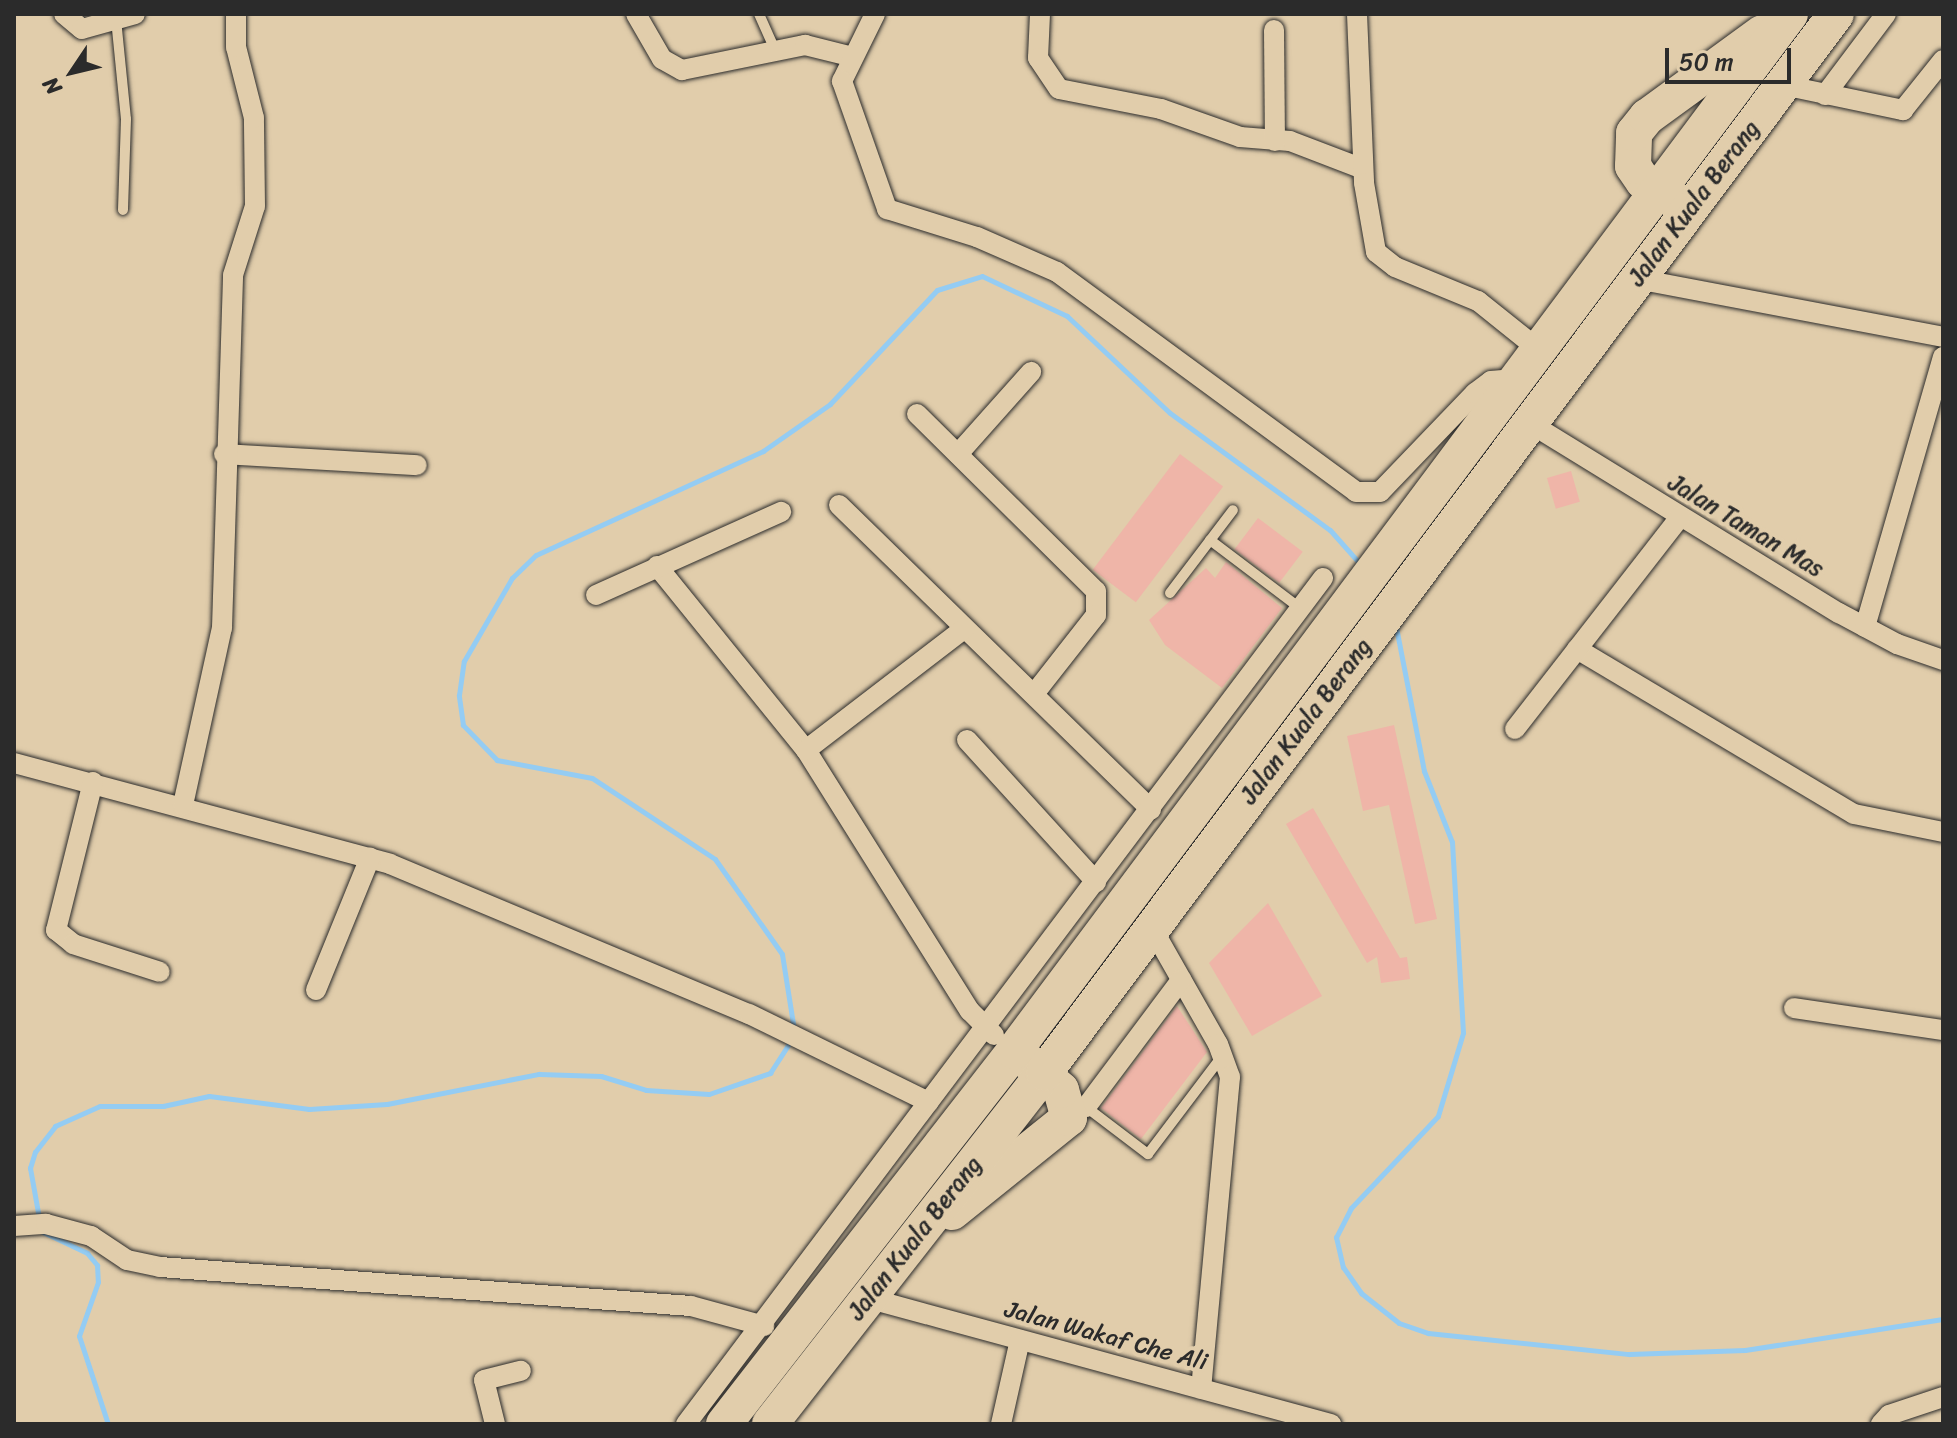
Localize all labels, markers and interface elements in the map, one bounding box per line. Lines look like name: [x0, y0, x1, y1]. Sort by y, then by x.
north arrow: [32, 32, 112, 112]
scale bar: [1669, 32, 1795, 82]
text: 50 m: [1679, 41, 1734, 83]
text: N: [32, 69, 72, 103]
street label: Jalan Kuala Berang: [1622, 114, 1766, 292]
street label: Jalan Taman Mas: [1663, 468, 1829, 584]
street label: Jalan Kuala Berang: [1234, 632, 1378, 810]
street label: Jalan Kuala Berang: [842, 1150, 988, 1326]
street label: Jalan Wakaf Che Ali: [1001, 1295, 1211, 1377]

